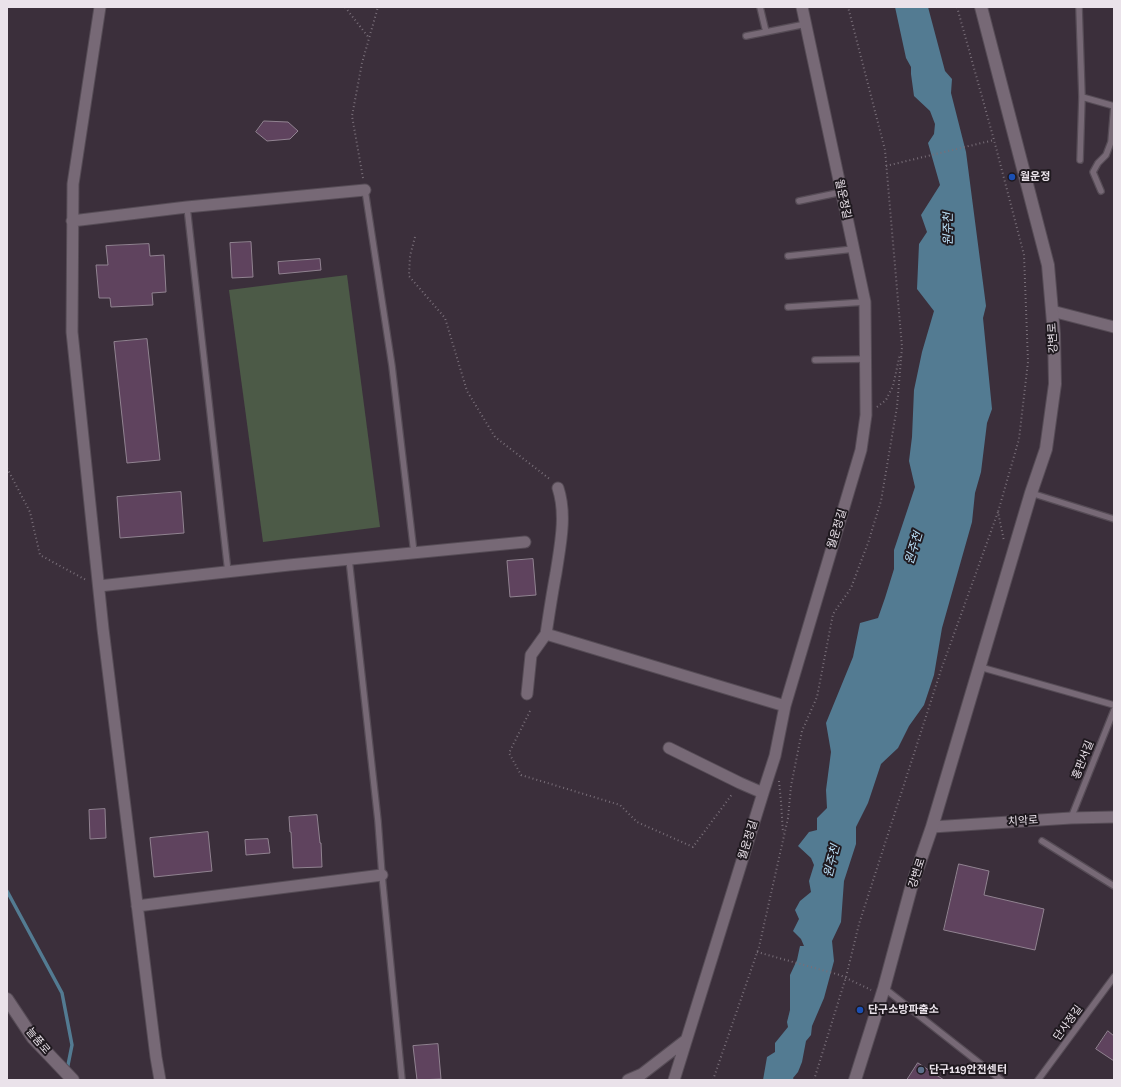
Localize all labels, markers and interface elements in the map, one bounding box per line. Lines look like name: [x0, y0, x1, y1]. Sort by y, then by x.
place label: 월운정: [1020, 170, 1050, 184]
marker: 월운정: [1007, 172, 1017, 182]
street label: 월운정길: [832, 178, 854, 220]
water label: 원주천: [941, 212, 955, 246]
street label: 강변로: [1046, 322, 1060, 354]
street label: 월운정길: [825, 508, 849, 550]
water label: 원주천: [902, 530, 926, 566]
street label: 홍판서길: [1069, 739, 1097, 781]
street label: 치악로: [1007, 813, 1039, 829]
street label: 월운정길: [736, 819, 760, 861]
water label: 원주천: [821, 843, 843, 879]
street label: 강변로: [906, 857, 928, 889]
place label: 단구소방파출소: [868, 1003, 939, 1017]
street label: 단사정길: [1051, 1003, 1085, 1043]
marker: 단구소방파출소: [855, 1005, 865, 1015]
street label: 늘품로: [23, 1025, 53, 1057]
place label: 단구119안전센터: [929, 1063, 1007, 1077]
marker: 단구119안전센터: [916, 1065, 926, 1075]

